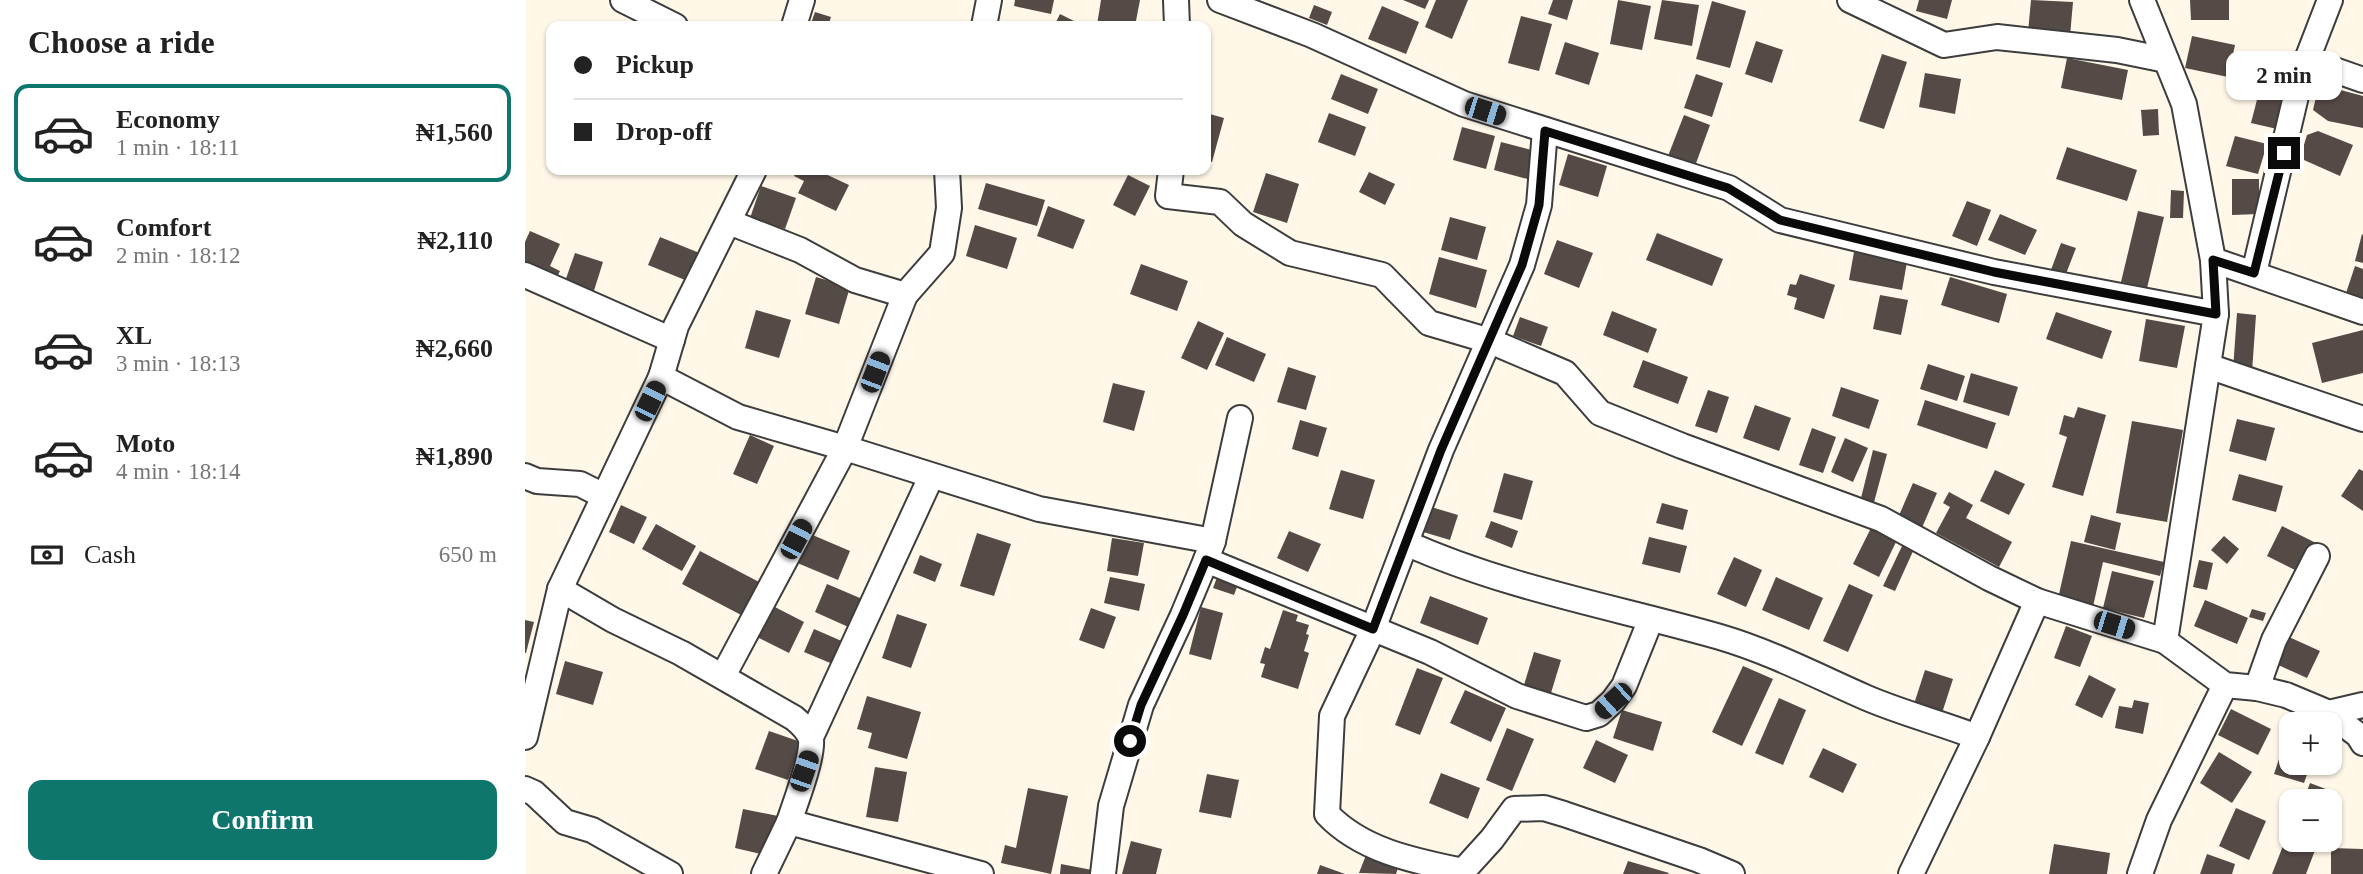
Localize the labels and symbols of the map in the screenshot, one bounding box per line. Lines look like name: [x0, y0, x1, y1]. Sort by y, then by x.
callout: 2 min: [2226, 52, 2342, 100]
car: [1462, 95, 1509, 127]
route end: [2268, 137, 2300, 169]
car: [858, 349, 893, 395]
car: [632, 378, 669, 424]
car: [777, 516, 816, 562]
car: [2091, 609, 2138, 641]
car: [1591, 679, 1636, 723]
route start: [1114, 725, 1146, 757]
car: [788, 748, 821, 794]

